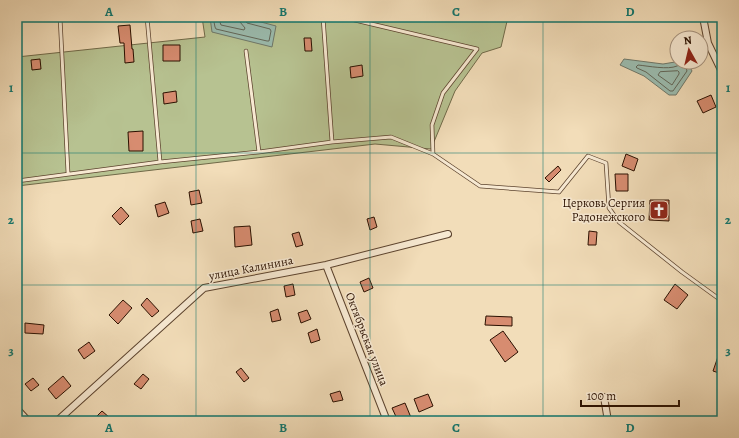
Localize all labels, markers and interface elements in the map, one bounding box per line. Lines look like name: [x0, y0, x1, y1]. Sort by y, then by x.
text: A: [104, 3, 114, 20]
text: B: [279, 3, 287, 20]
text: C: [452, 3, 460, 20]
text: D: [625, 3, 635, 20]
north arrow: [669, 30, 709, 70]
text: N: [683, 33, 693, 49]
text: 1: [9, 79, 14, 96]
text: 1: [726, 79, 731, 96]
place label: Церковь Сергия Радонежского: [562, 195, 645, 225]
church icon: Церковь Сергия Радонежского: [648, 199, 670, 221]
text: 2: [8, 211, 15, 228]
text: 2: [725, 211, 732, 228]
street label: улица Калинина: [206, 252, 295, 284]
street label: Октябрьская улица: [342, 290, 392, 389]
text: 3: [8, 342, 14, 359]
text: 3: [725, 342, 731, 359]
scale bar: [581, 382, 679, 408]
text: 100 m: [587, 388, 616, 404]
text: A: [104, 419, 114, 436]
text: B: [279, 419, 287, 436]
text: C: [452, 419, 460, 436]
text: D: [625, 419, 635, 436]

